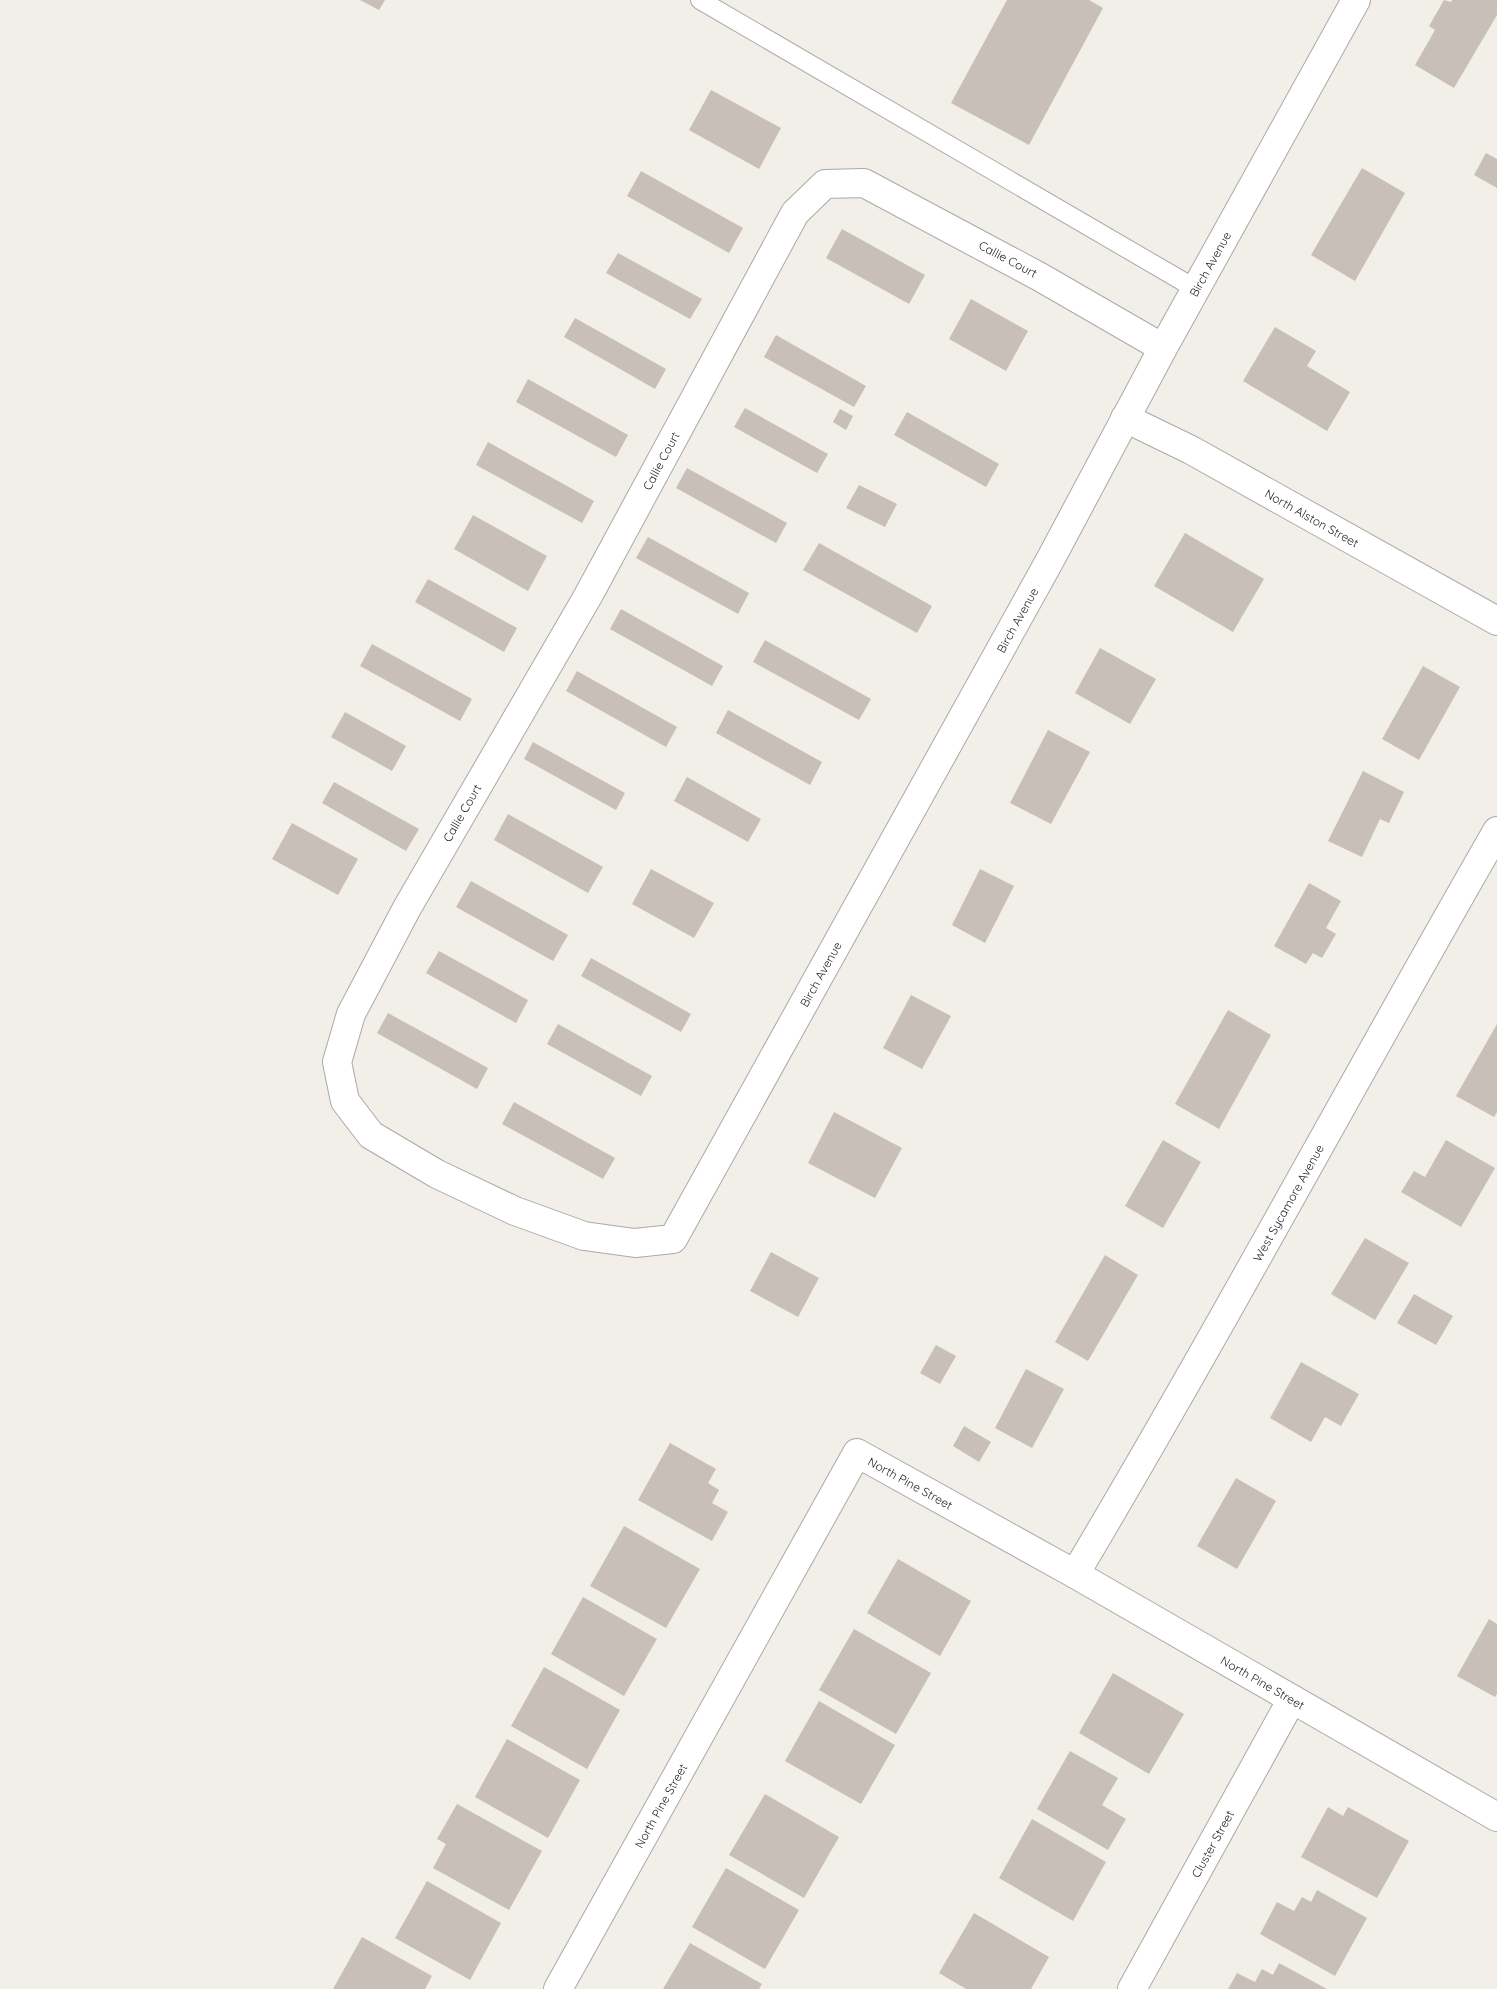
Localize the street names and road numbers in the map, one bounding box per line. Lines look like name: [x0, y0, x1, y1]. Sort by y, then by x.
street label: Birch Avenue: [1186, 228, 1234, 299]
street label: Callie Court: [976, 237, 1040, 281]
street label: Callie Court: [639, 429, 683, 493]
street label: North Alston Street: [1262, 485, 1362, 550]
street label: Birch Avenue: [993, 585, 1041, 655]
street label: Callie Court: [440, 782, 484, 844]
street label: Birch Avenue: [796, 939, 844, 1009]
street label: West Sycamore Avenue: [1249, 1141, 1327, 1264]
street label: North Pine Street: [866, 1453, 955, 1512]
street label: North Pine Street: [1218, 1652, 1308, 1712]
street label: North Pine Street: [631, 1761, 690, 1850]
street label: Cluster Street: [1188, 1807, 1237, 1880]

